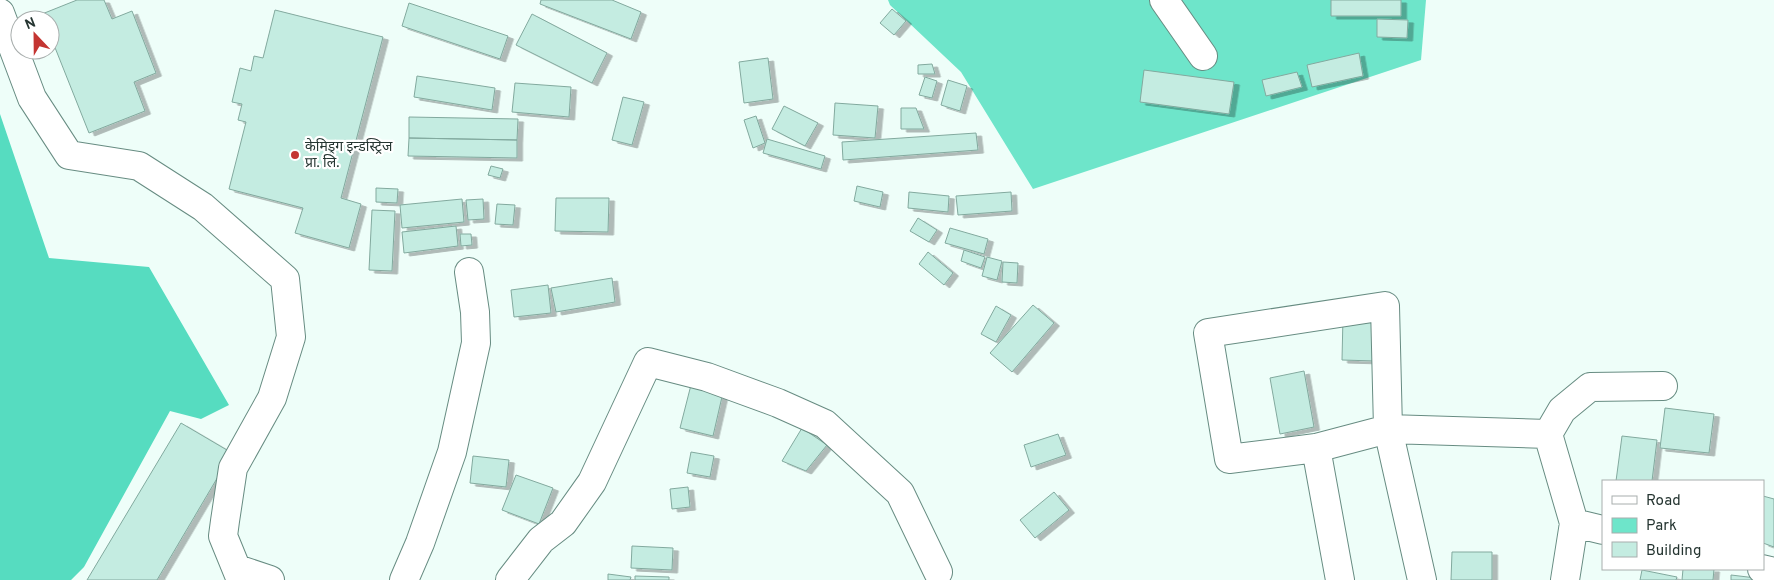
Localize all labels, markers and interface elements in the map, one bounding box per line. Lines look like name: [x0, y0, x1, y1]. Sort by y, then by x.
north arrow: [10, 10, 60, 60]
text: N: [23, 15, 39, 34]
place label: केमिड्रग इन्डस्ट्रिज प्रा. लि.: [305, 137, 393, 172]
marker: केमिड्रग इन्डस्ट्रिज प्रा. लि.: [289, 149, 301, 161]
legend: [1602, 480, 1764, 570]
text: Road: [1646, 492, 1681, 511]
text: Park: [1646, 517, 1677, 536]
text: Building: [1646, 542, 1701, 561]

